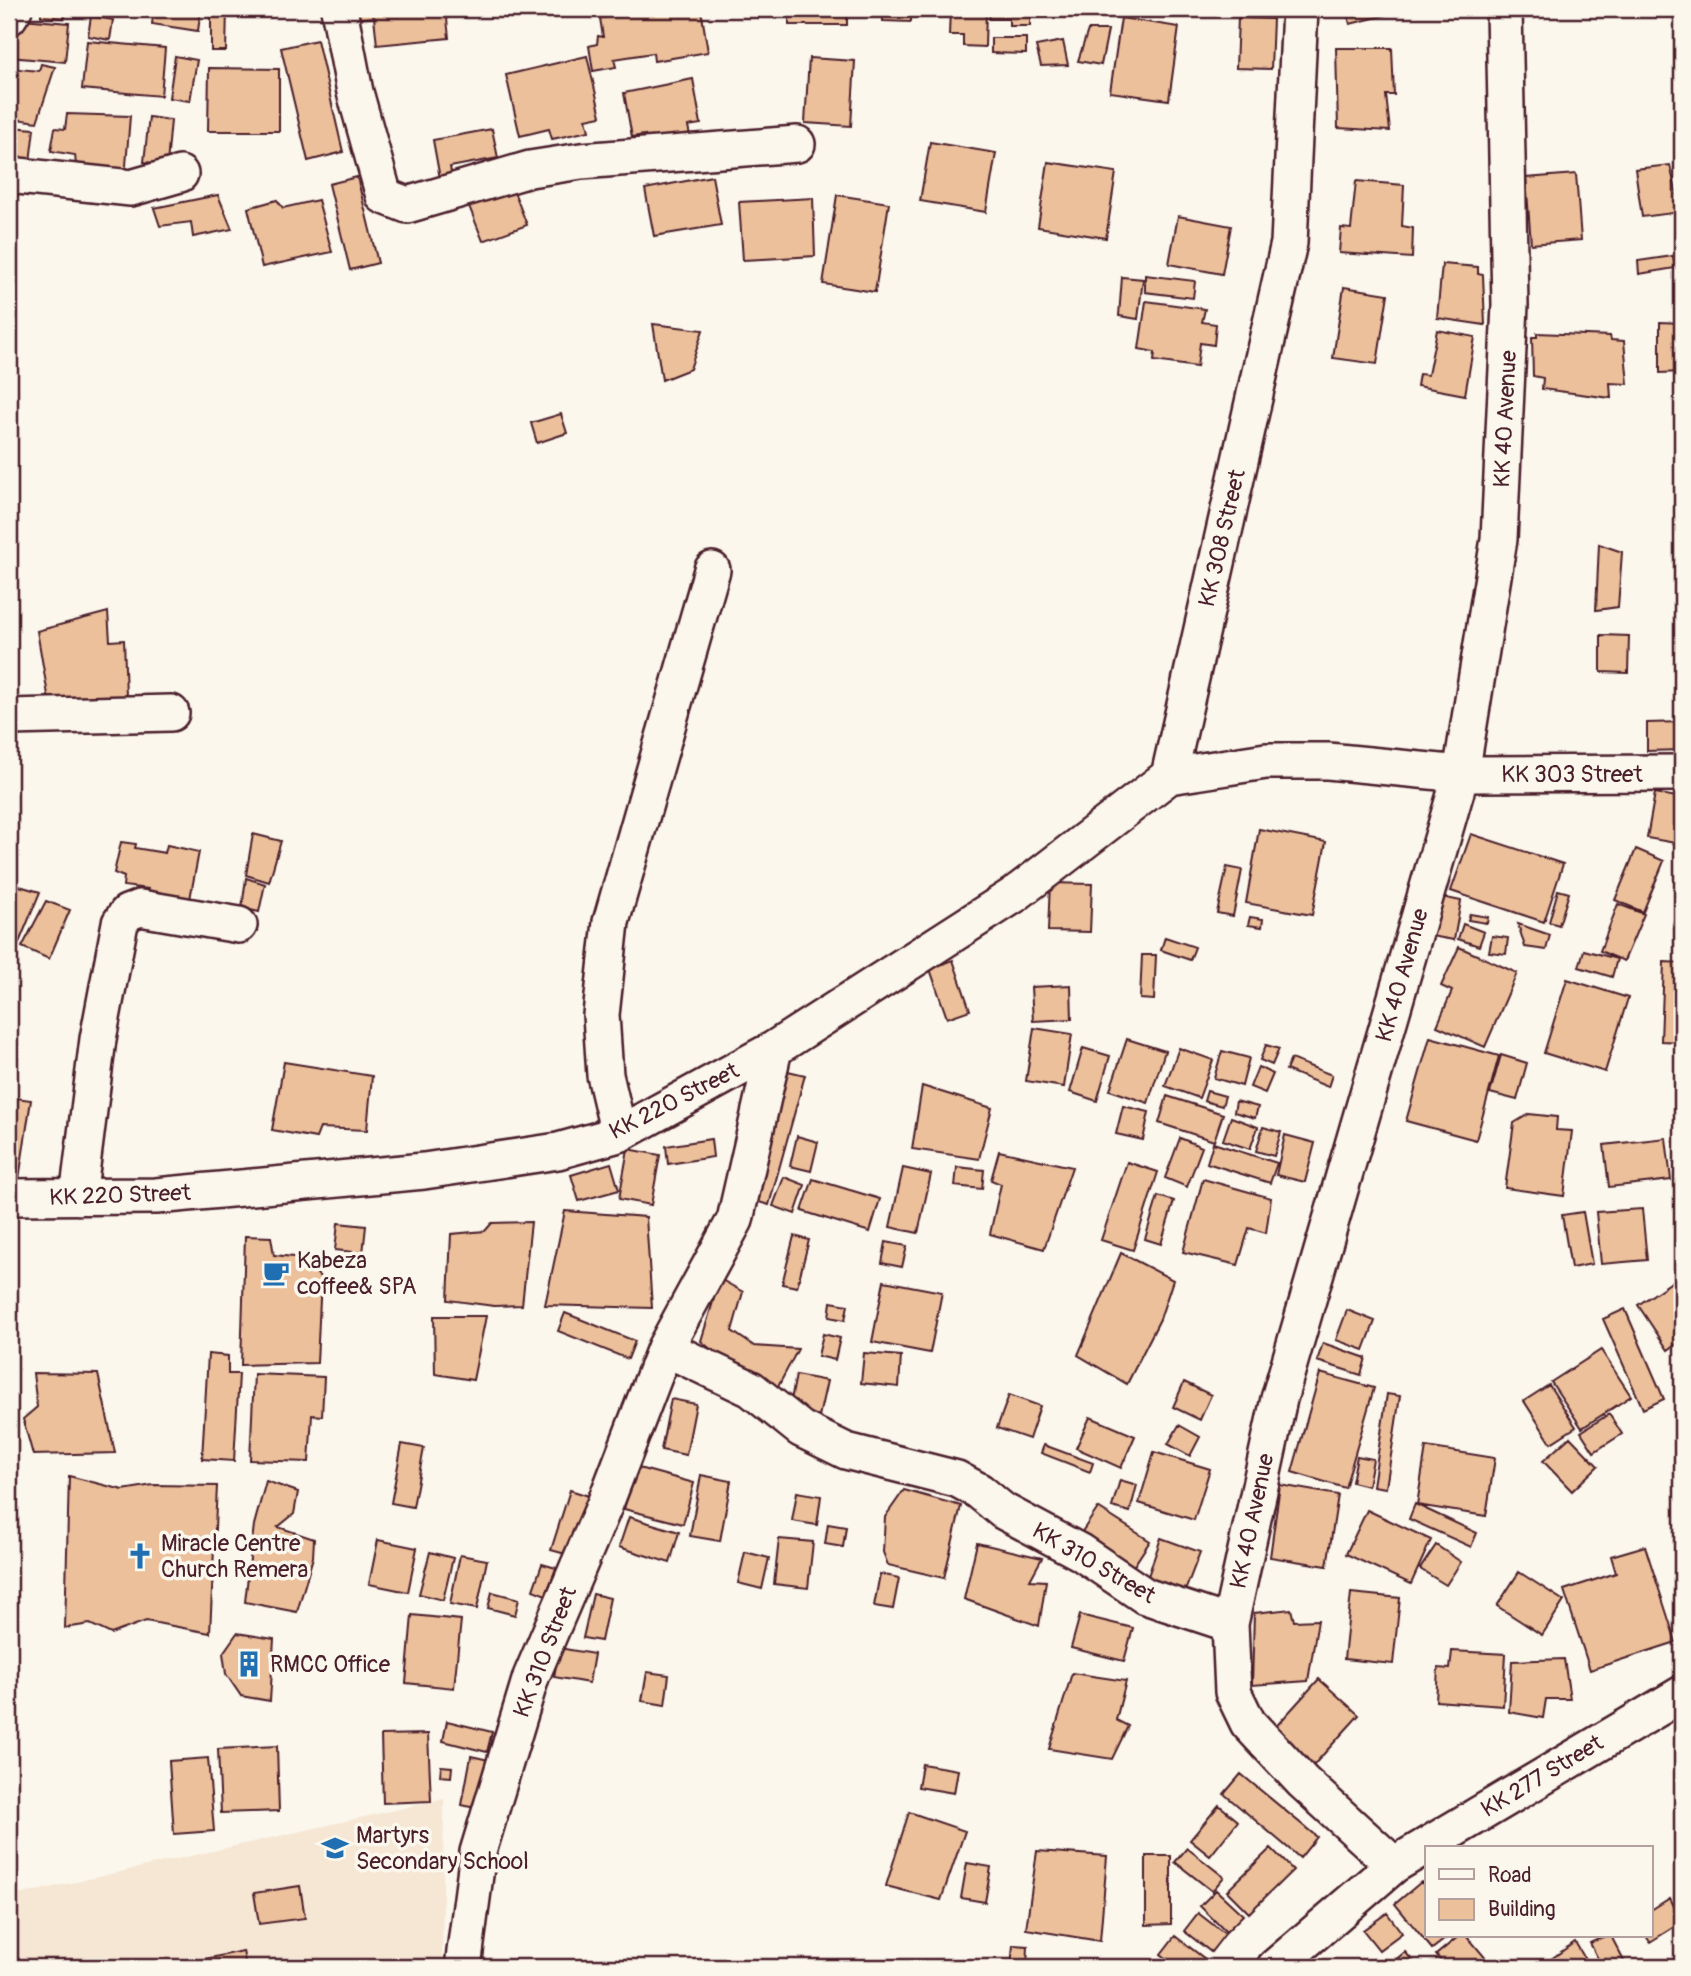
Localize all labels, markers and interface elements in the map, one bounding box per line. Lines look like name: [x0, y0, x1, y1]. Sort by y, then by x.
street label: KK 40 Avenue: [1487, 349, 1523, 488]
street label: KK 308 Street: [1192, 466, 1252, 610]
street label: KK 303 Street: [1501, 760, 1643, 789]
street label: KK 40 Avenue: [1369, 904, 1435, 1045]
street label: KK 220 Street: [604, 1056, 744, 1146]
street label: KK 220 Street: [49, 1178, 192, 1212]
place label: Kabeza coffee& SPA: [297, 1246, 417, 1301]
cafe icon: Kabeza coffee& SPA: [261, 1258, 291, 1288]
street label: KK 40 Avenue: [1224, 1450, 1281, 1591]
street label: KK 310 Street: [1027, 1516, 1161, 1610]
place label: Miracle Centre Church Remera: [161, 1529, 308, 1584]
church icon: Miracle Centre Church Remera: [125, 1541, 155, 1571]
street label: KK 310 Street: [507, 1582, 583, 1721]
building icon: RMCC Office: [234, 1649, 264, 1679]
place label: RMCC Office: [270, 1650, 391, 1679]
street label: KK 277 Street: [1476, 1728, 1609, 1824]
place label: Martyrs Secondary School: [356, 1821, 529, 1876]
school or university icon: Martyrs Secondary School: [320, 1833, 350, 1863]
legend: [1425, 1846, 1652, 1938]
text: Road: [1488, 1862, 1532, 1889]
text: Building: [1488, 1896, 1555, 1923]

